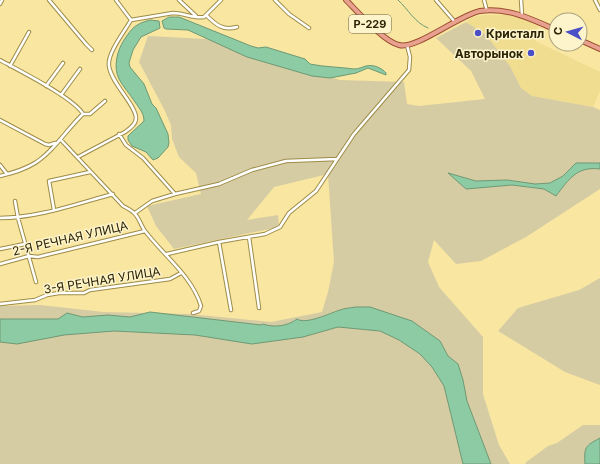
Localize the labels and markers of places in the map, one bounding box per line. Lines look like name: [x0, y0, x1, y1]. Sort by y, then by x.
place label: Кристалл: [486, 26, 544, 41]
marker: Кристалл: [473, 28, 483, 38]
place label: Авторынок: [455, 46, 523, 61]
marker: Авторынок: [526, 48, 536, 58]

